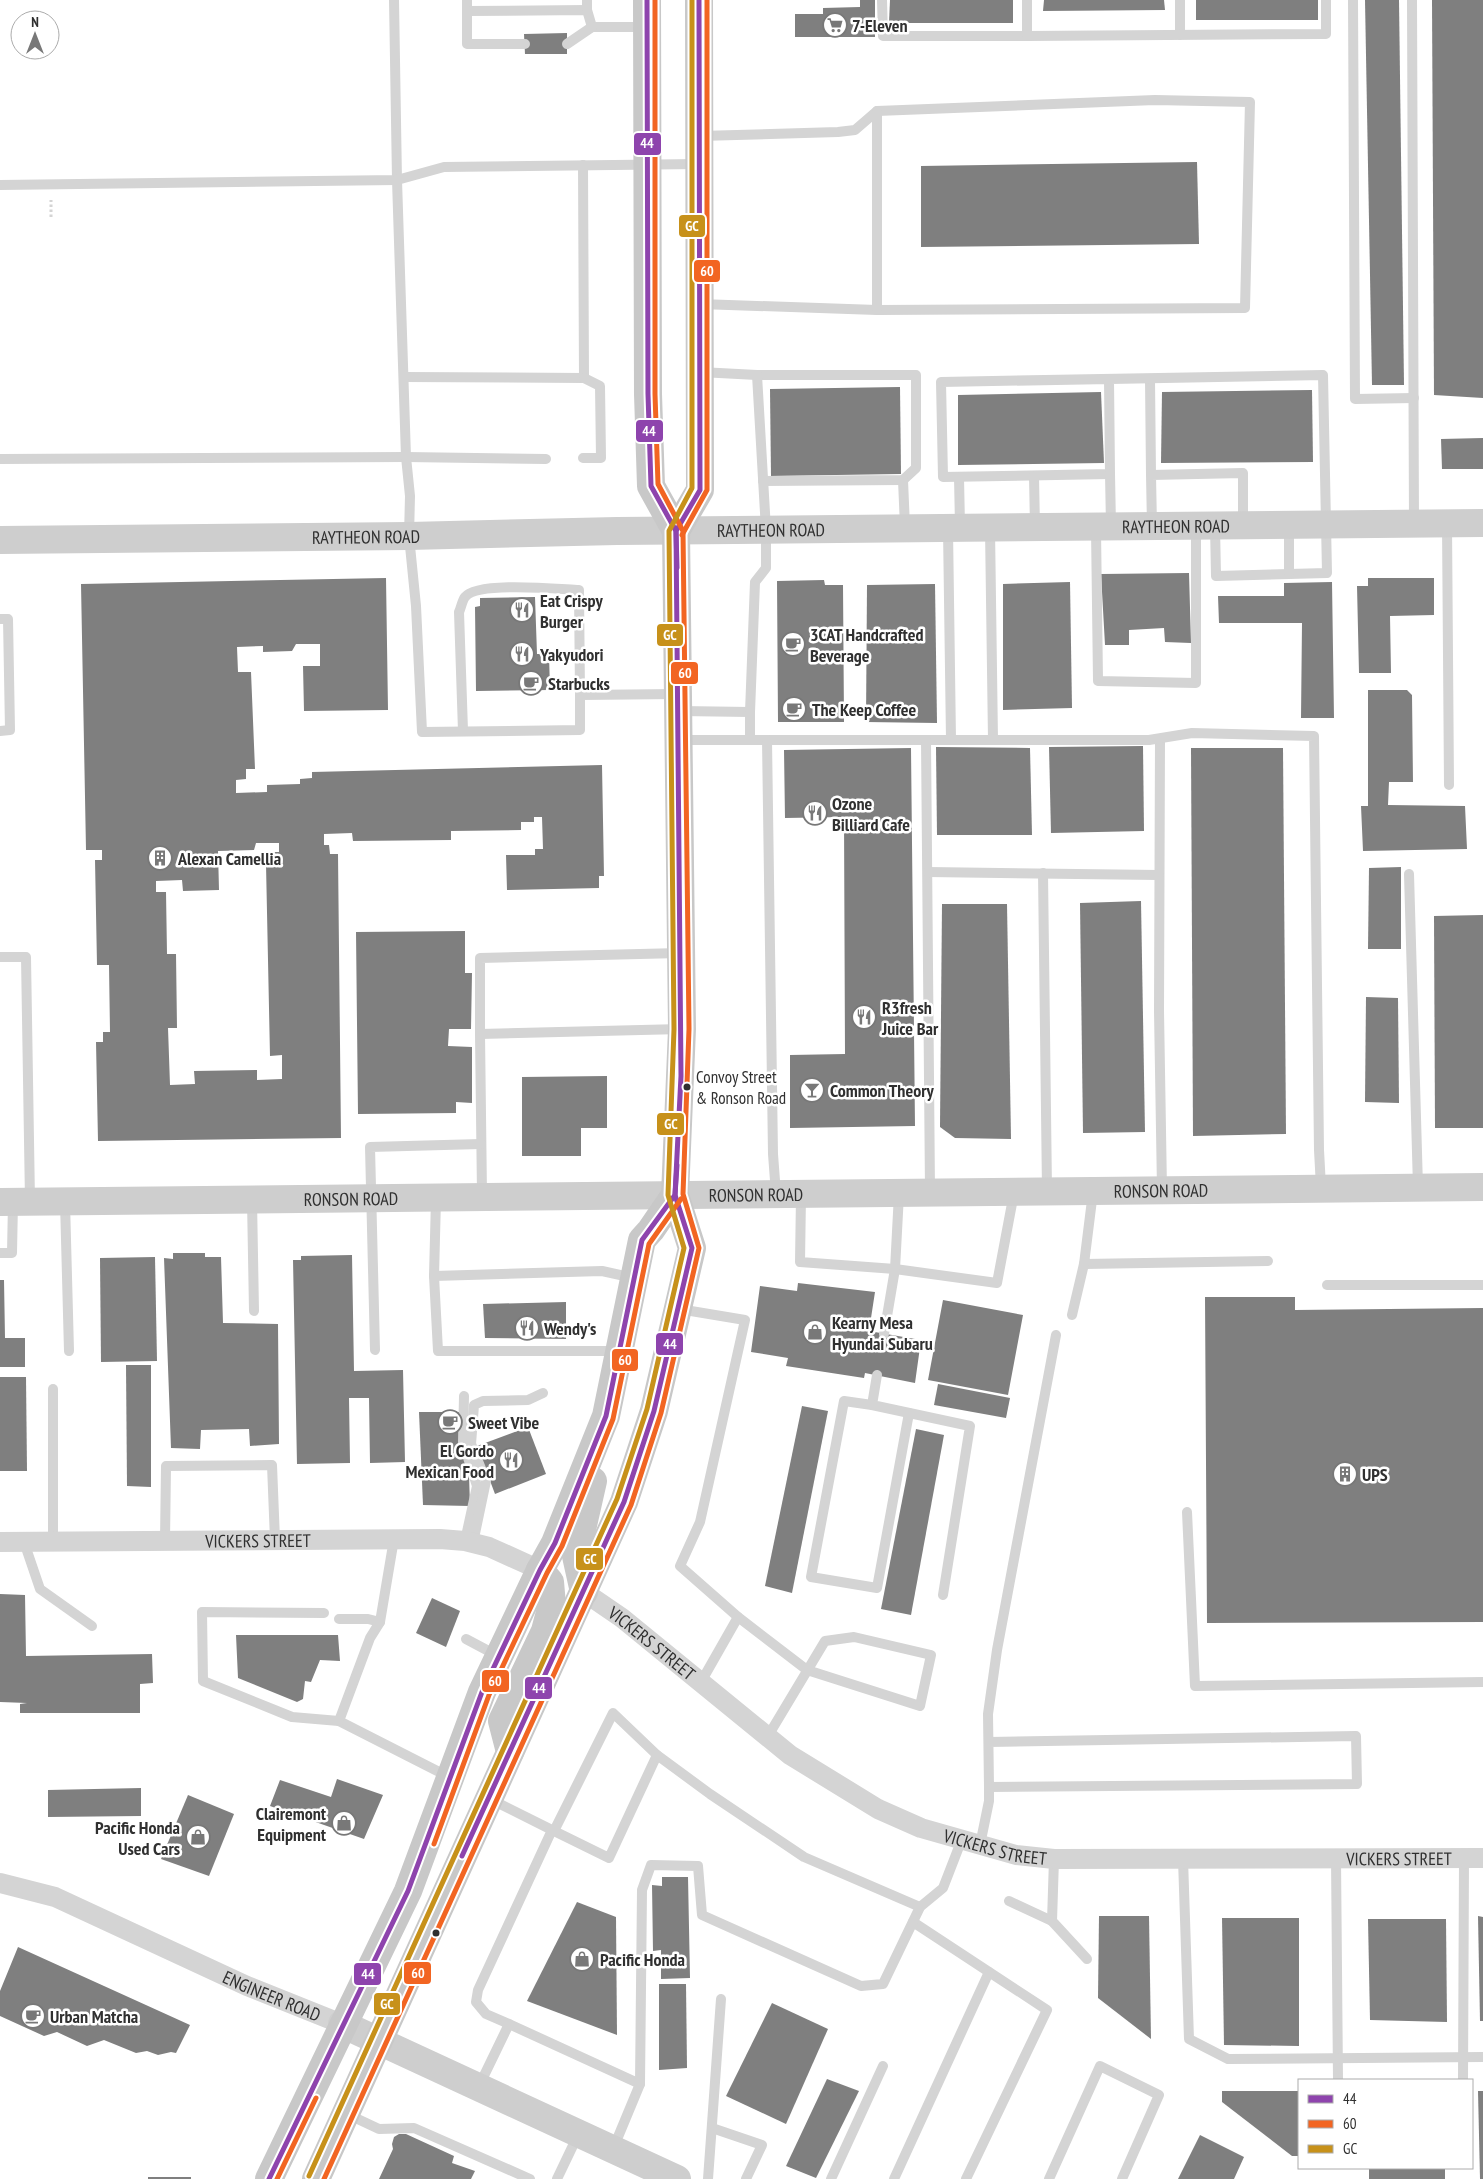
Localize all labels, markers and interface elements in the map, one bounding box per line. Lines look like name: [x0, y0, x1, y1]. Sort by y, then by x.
north arrow: [10, 10, 60, 60]
supermarket icon: 7-Eleven: [822, 12, 848, 38]
text: N: [31, 13, 39, 31]
place label: 7-Eleven: [852, 14, 908, 37]
line badge: 44: [633, 132, 662, 156]
text: 44: [640, 134, 654, 152]
line badge: GC: [678, 214, 706, 238]
text: GC: [685, 217, 699, 235]
line badge: 60: [693, 259, 721, 283]
text: 60: [700, 262, 714, 280]
line badge: 44: [635, 419, 664, 443]
text: 44: [642, 422, 656, 440]
street label: RAYTHEON ROAD: [1122, 514, 1230, 538]
street label: RAYTHEON ROAD: [717, 518, 825, 542]
street label: RAYTHEON ROAD: [312, 524, 420, 548]
place label: Eat Crispy Burger: [540, 589, 603, 633]
restaurant icon: Eat Crispy Burger: [509, 597, 535, 623]
line badge: GC: [656, 623, 684, 647]
place label: 3CAT Handcrafted Beverage: [810, 623, 923, 667]
text: GC: [663, 626, 677, 644]
cafe icon: 3CAT Handcrafted Beverage: [780, 631, 806, 657]
restaurant icon: Yakyudori: [509, 641, 535, 667]
place label: Yakyudori: [539, 643, 604, 666]
line badge: 60: [670, 661, 699, 685]
text: 60: [678, 664, 692, 682]
cafe icon: Starbucks: [518, 670, 544, 696]
place label: Starbucks: [548, 672, 610, 695]
cafe icon: The Keep Coffee: [781, 696, 807, 722]
place label: The Keep Coffee: [812, 698, 916, 721]
place label: Ozone Billiard Cafe: [832, 792, 910, 836]
restaurant icon: Ozone Billiard Cafe: [802, 800, 828, 826]
building icon: Alexan Camellia: [147, 845, 173, 871]
place label: Alexan Camellia: [177, 847, 281, 870]
place label: R3fresh Juice Bar: [881, 996, 939, 1040]
restaurant icon: R3fresh Juice Bar: [851, 1004, 877, 1030]
place label: Convoy Street & Ronson Road: [696, 1066, 786, 1109]
bar icon: Common Theory: [799, 1077, 825, 1103]
place label: Common Theory: [830, 1079, 934, 1102]
marker: Convoy Street & Ronson Road: [682, 1082, 692, 1092]
line badge: GC: [656, 1112, 685, 1136]
text: GC: [664, 1115, 678, 1133]
street label: RONSON ROAD: [1114, 1178, 1208, 1202]
street label: RONSON ROAD: [709, 1182, 803, 1206]
street label: RONSON ROAD: [304, 1186, 398, 1210]
place label: Kearny Mesa Hyundai Subaru: [832, 1311, 933, 1355]
restaurant icon: Wendy's: [514, 1315, 540, 1341]
place label: Wendy's: [543, 1317, 596, 1340]
shop icon: Kearny Mesa Hyundai Subaru: [802, 1319, 828, 1345]
line badge: 44: [655, 1332, 684, 1356]
text: 44: [663, 1335, 677, 1353]
line badge: 60: [611, 1348, 639, 1372]
text: 60: [618, 1351, 632, 1369]
cafe icon: Sweet Vibe: [437, 1409, 463, 1435]
place label: Sweet Vibe: [468, 1411, 539, 1434]
place label: El Gordo Mexican Food: [406, 1439, 494, 1483]
restaurant icon: El Gordo Mexican Food: [498, 1447, 524, 1473]
building icon: UPS: [1332, 1461, 1358, 1487]
place label: UPS: [1362, 1463, 1388, 1486]
street label: VICKERS STREET: [204, 1528, 311, 1552]
line badge: GC: [575, 1547, 604, 1571]
text: GC: [583, 1550, 597, 1568]
street label: VICKERS STREET: [603, 1600, 700, 1685]
line badge: 60: [481, 1669, 510, 1693]
text: 60: [488, 1672, 502, 1690]
line badge: 44: [524, 1676, 553, 1700]
text: 44: [532, 1679, 546, 1697]
place label: Clairemont Equipment: [256, 1802, 327, 1846]
shop icon: Clairemont Equipment: [331, 1810, 357, 1836]
place label: Pacific Honda Used Cars: [95, 1816, 180, 1860]
street label: VICKERS STREET: [940, 1823, 1048, 1870]
shop icon: Pacific Honda Used Cars: [185, 1824, 211, 1850]
street label: VICKERS STREET: [1345, 1847, 1452, 1870]
unlabelled marker: [431, 1928, 441, 1938]
shop icon: Pacific Honda: [569, 1946, 595, 1972]
place label: Pacific Honda: [600, 1948, 685, 1971]
line badge: 60: [403, 1961, 432, 1985]
line badge: 44: [353, 1962, 382, 1986]
text: 60: [411, 1964, 425, 1982]
street label: ENGINEER ROAD: [219, 1965, 324, 2026]
text: 44: [361, 1965, 375, 1983]
line badge: GC: [373, 1992, 401, 2016]
text: GC: [380, 1995, 394, 2013]
cafe icon: Urban Matcha: [20, 2003, 46, 2029]
place label: Urban Matcha: [50, 2005, 138, 2028]
legend: [1298, 2079, 1473, 2169]
text: 44: [1343, 2089, 1357, 2108]
text: 60: [1343, 2114, 1357, 2133]
text: GC: [1343, 2139, 1357, 2158]

